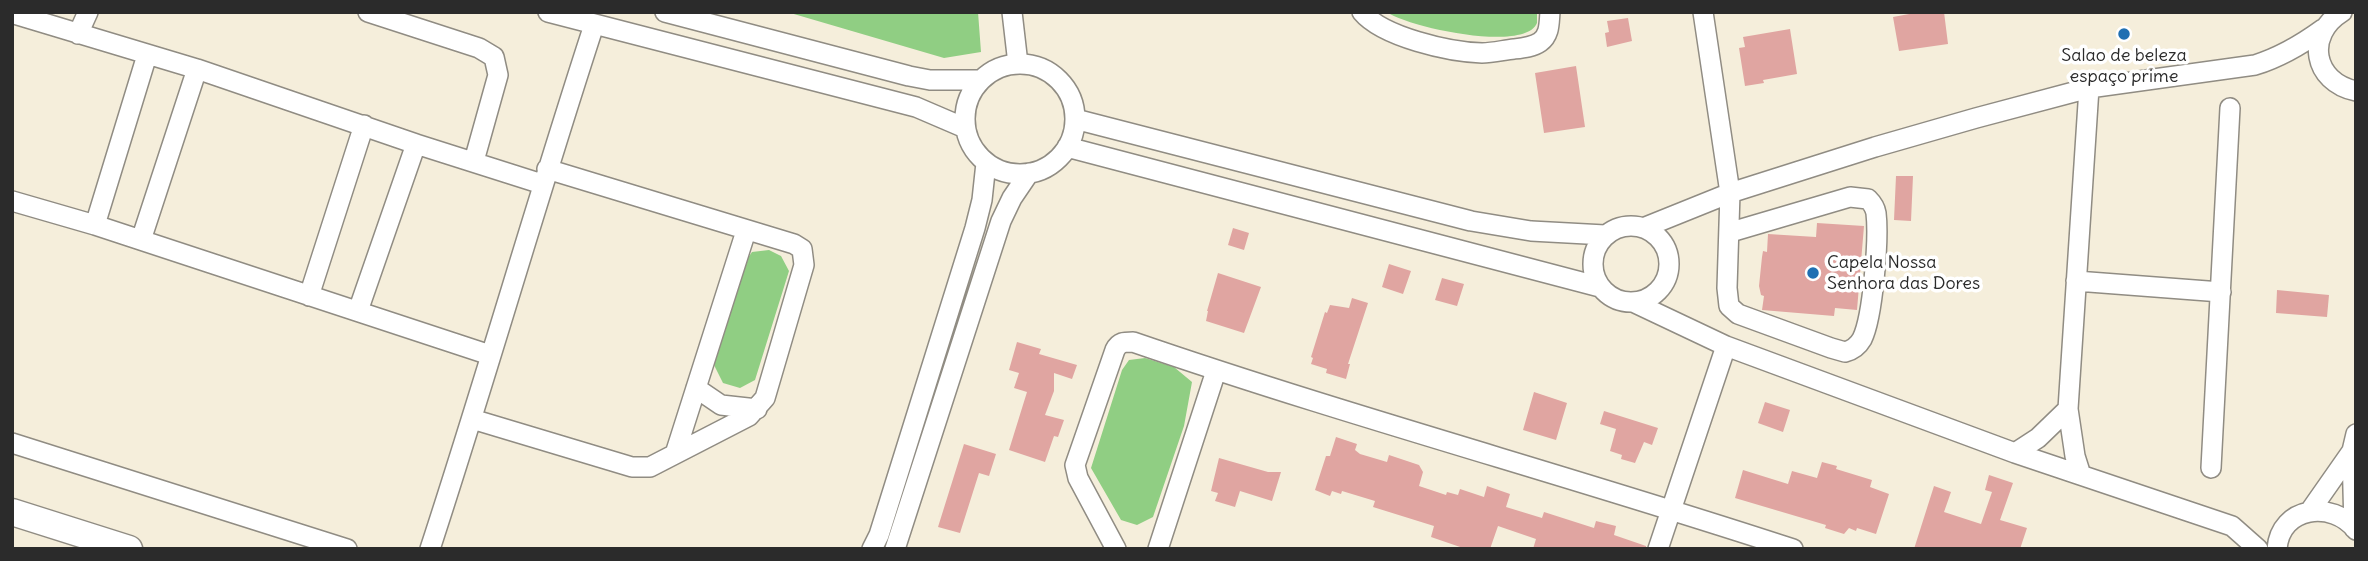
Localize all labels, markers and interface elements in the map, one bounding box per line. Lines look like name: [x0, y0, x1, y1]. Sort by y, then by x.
marker: Salao de beleza espaço prime: [2116, 26, 2132, 42]
place label: Salao de beleza espaço prime: [2061, 45, 2187, 88]
place label: Capela Nossa Senhora das Dores: [1827, 252, 1980, 294]
marker: Capela Nossa Senhora das Dores: [1805, 265, 1821, 281]

